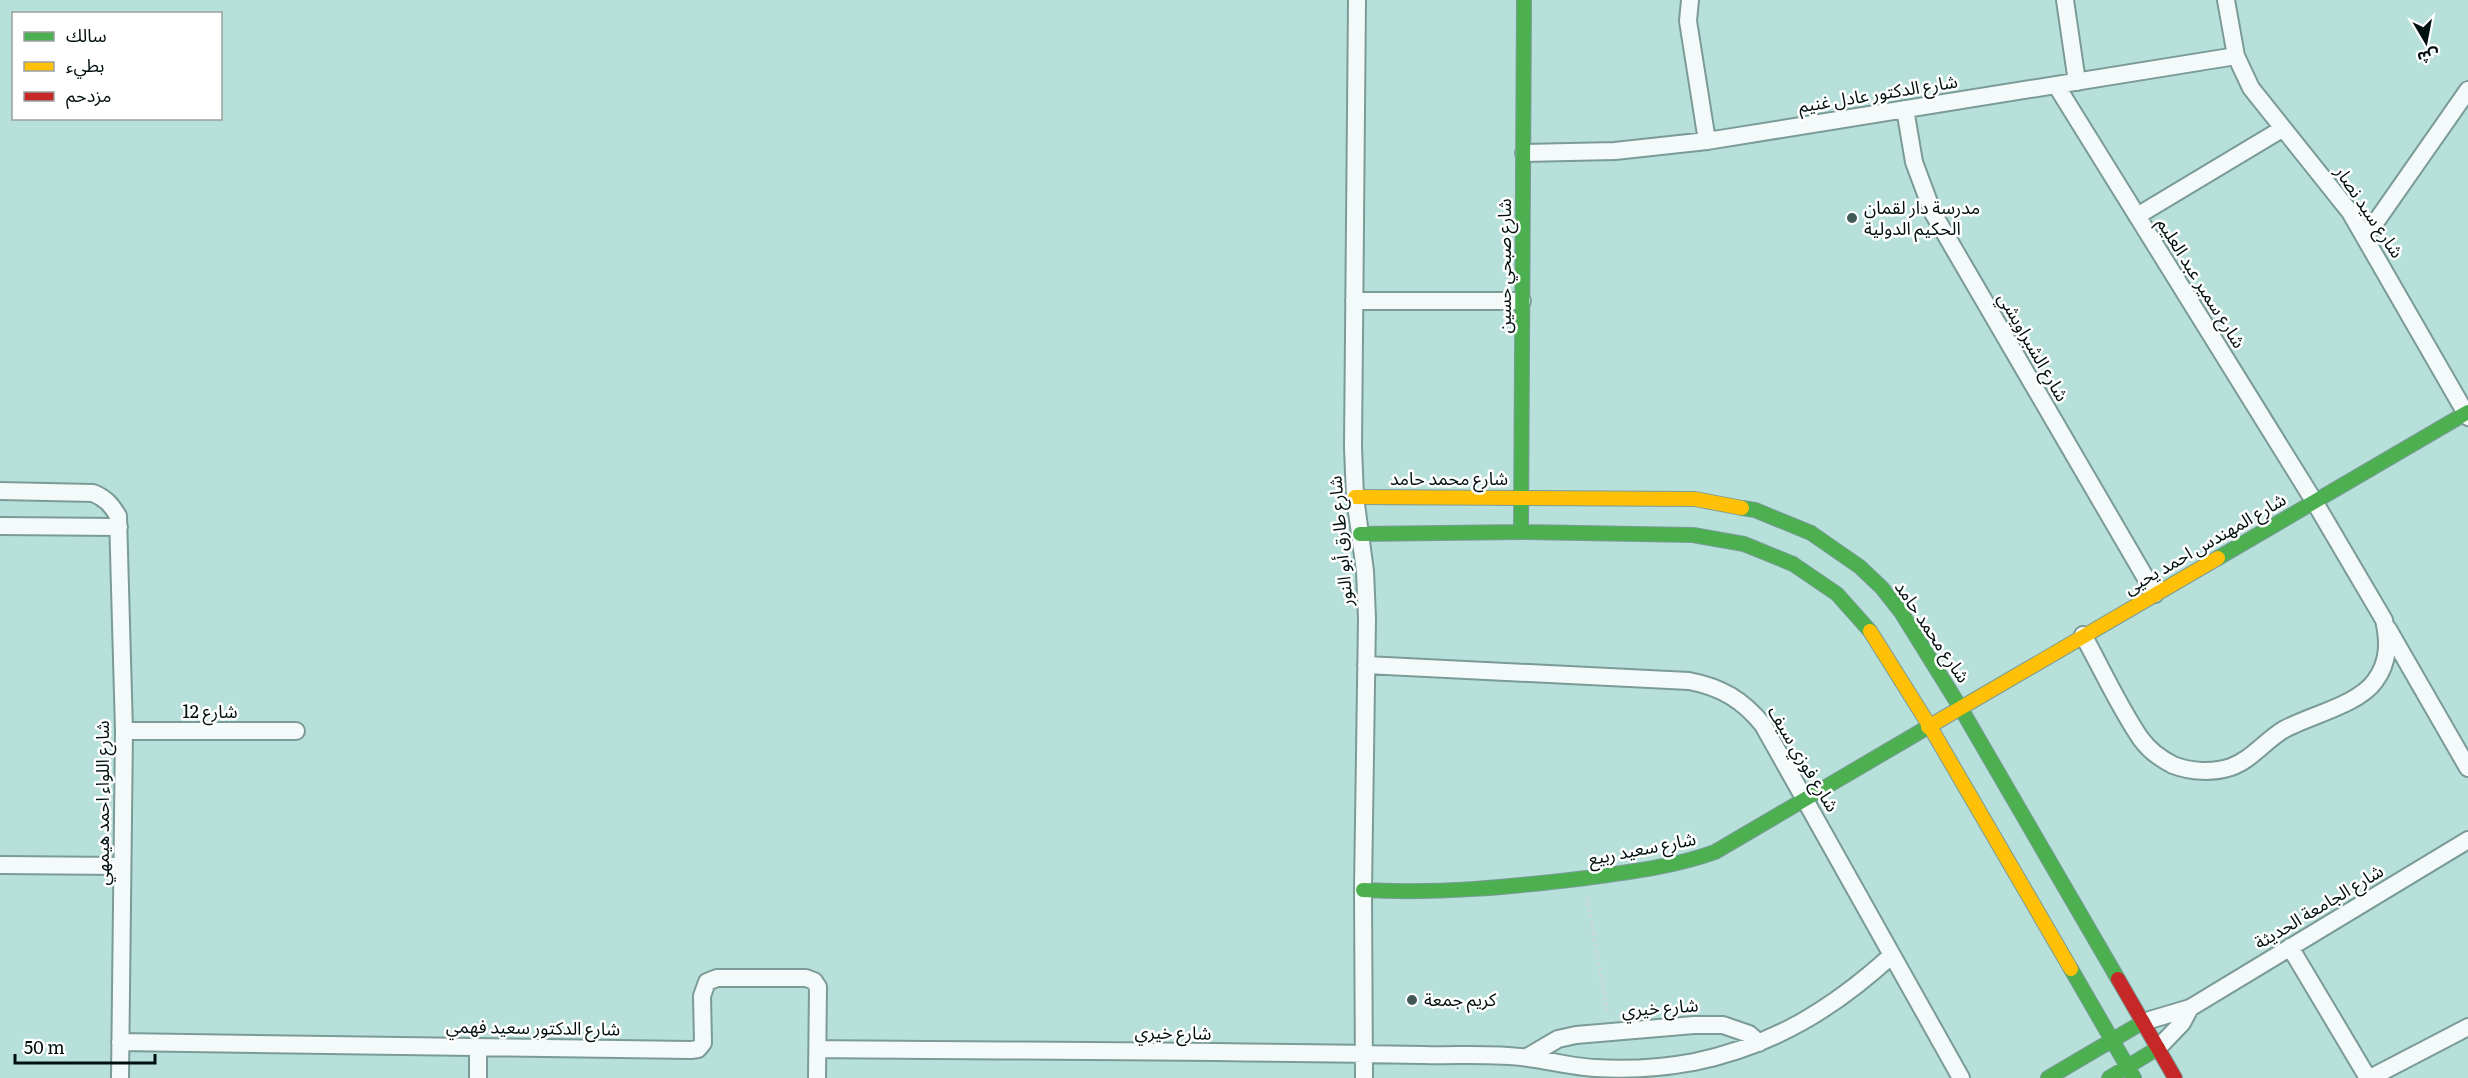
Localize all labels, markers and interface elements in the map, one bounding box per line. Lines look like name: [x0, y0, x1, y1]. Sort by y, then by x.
legend: [12, 12, 222, 120]
north arrow: [2396, 12, 2456, 72]
text: سالك: [66, 21, 107, 48]
text: ش: [2416, 44, 2442, 71]
text: بطيء: [66, 51, 104, 79]
street label: شارع الدكتور عادل غنيم: [1796, 67, 1960, 120]
text: مزدحم: [66, 81, 111, 109]
street label: شارع سيد نصار: [2327, 159, 2411, 264]
place label: مدرسة دار لقمان الحكيم الدولية: [1864, 193, 1980, 242]
street label: شارع صبحي حسين: [1490, 198, 1519, 334]
marker: مدرسة دار لقمان الحكيم الدولية: [1845, 211, 1859, 225]
street label: شارع سمير عبد العليم: [2149, 212, 2253, 354]
street label: شارع الشبراويشي: [1990, 287, 2077, 407]
street label: شارع محمد حامد: [1390, 464, 1508, 493]
street label: شارع طارق أبو النور: [1320, 474, 1361, 609]
street label: شارع المهندس احمد يحيى: [2118, 485, 2291, 602]
street label: شارع محمد حامد: [1887, 575, 1977, 689]
street label: شارع 12: [182, 697, 238, 726]
street label: شارع فوزي سيف: [1760, 700, 1847, 818]
street label: شارع اللواء احمد هيمهي: [88, 720, 117, 886]
street label: شارع سعيد ربيع: [1586, 824, 1698, 873]
street label: شارع الجامعة الحديثة: [2249, 856, 2389, 957]
place label: كريم جمعة: [1424, 985, 1497, 1013]
street label: شارع خيري: [1621, 990, 1699, 1025]
marker: كريم جمعة: [1405, 993, 1419, 1007]
street label: شارع الدكتور سعيد فهمي: [446, 1011, 620, 1044]
street label: شارع خيري: [1134, 1017, 1212, 1048]
scale bar: [15, 1027, 154, 1065]
text: 50 m: [24, 1033, 65, 1060]

